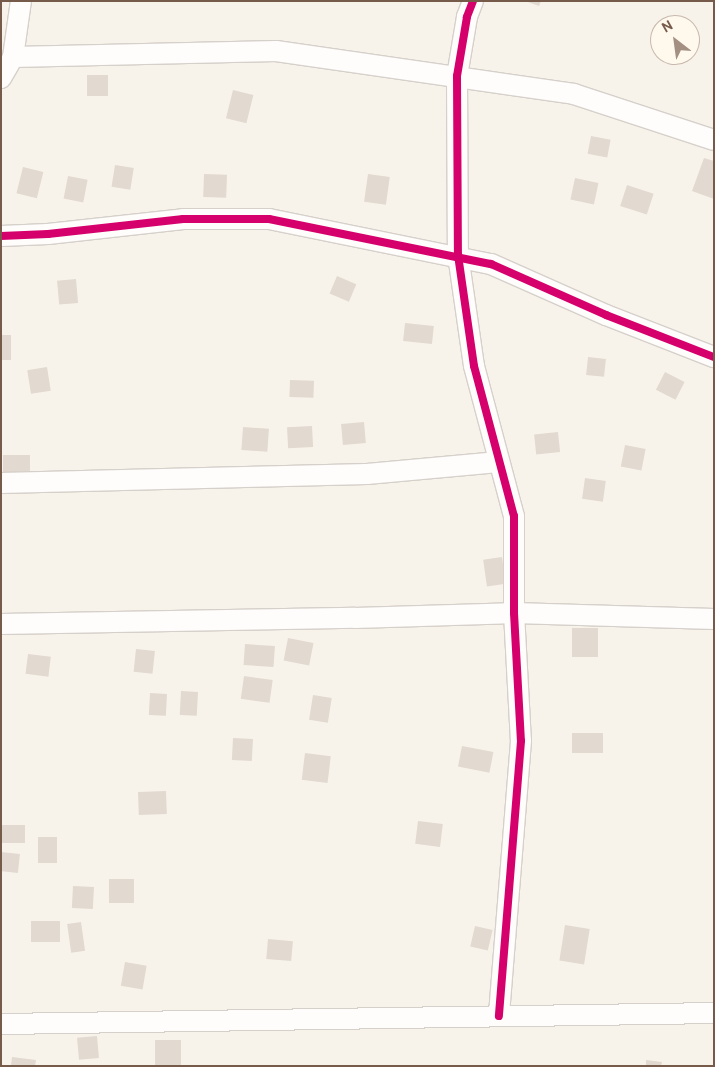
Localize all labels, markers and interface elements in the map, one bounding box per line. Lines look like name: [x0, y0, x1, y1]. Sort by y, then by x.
north arrow: [650, 15, 700, 65]
text: N: [659, 18, 676, 37]

